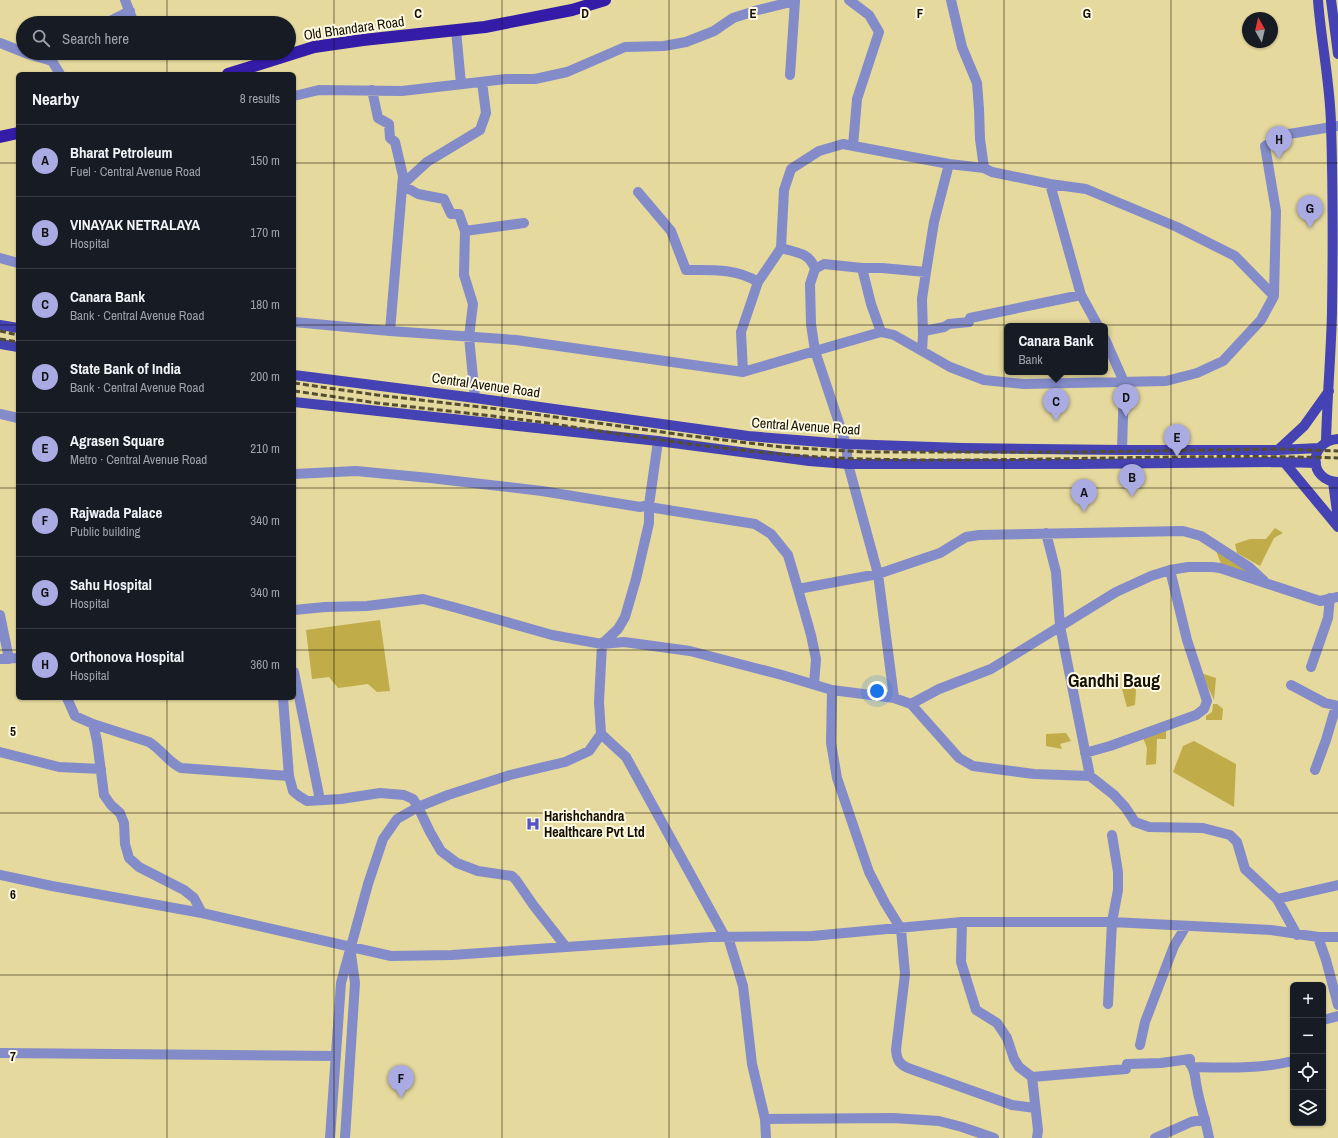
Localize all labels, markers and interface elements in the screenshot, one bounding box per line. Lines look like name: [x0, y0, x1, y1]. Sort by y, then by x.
text: C: [414, 5, 422, 22]
text: D: [581, 5, 589, 22]
text: E: [749, 5, 757, 22]
text: F: [917, 5, 924, 22]
text: G: [1083, 5, 1091, 22]
street label: Old Bhandara Road: [302, 12, 406, 44]
north arrow: [1242, 12, 1278, 48]
search box: [16, 16, 296, 60]
icon: search: [30, 27, 52, 49]
text: Search here: [62, 28, 129, 49]
text: Nearby: [32, 87, 79, 110]
text: 8 results: [240, 90, 280, 107]
pin: H: [1266, 126, 1292, 159]
text: Bharat Petroleum: [70, 142, 173, 163]
text: A: [41, 152, 49, 169]
text: 150 m: [250, 152, 280, 169]
text: Fuel · Central Avenue Road: [70, 163, 201, 180]
pin: G: [1297, 195, 1323, 228]
text: VINAYAK NETRALAYA: [70, 214, 200, 235]
text: B: [41, 224, 49, 241]
text: 170 m: [250, 224, 280, 241]
text: Hospital: [70, 235, 109, 252]
text: Canara Bank: [70, 286, 145, 307]
text: C: [41, 296, 49, 313]
text: 180 m: [250, 296, 280, 313]
text: Bank · Central Avenue Road: [70, 307, 204, 324]
popup: [1004, 323, 1108, 375]
text: Canara Bank: [1018, 330, 1094, 351]
text: Bank: [1018, 351, 1043, 368]
text: State Bank of India: [70, 358, 181, 379]
text: D: [41, 368, 49, 385]
text: 200 m: [250, 368, 280, 385]
street label: Central Avenue Road: [431, 369, 541, 401]
text: Bank · Central Avenue Road: [70, 379, 204, 396]
pin: D: [1113, 384, 1139, 417]
pin: C: [1043, 388, 1069, 421]
street label: Central Avenue Road: [751, 413, 861, 439]
pin: E: [1164, 424, 1190, 457]
text: Agrasen Square: [70, 430, 164, 451]
text: E: [41, 440, 49, 457]
text: 210 m: [250, 440, 280, 457]
text: Metro · Central Avenue Road: [70, 451, 207, 468]
pin: B: [1119, 464, 1145, 497]
pin: A: [1071, 479, 1097, 512]
text: Rajwada Palace: [70, 502, 162, 523]
text: F: [42, 512, 48, 529]
text: 340 m: [250, 512, 280, 529]
text: Public building: [70, 523, 141, 540]
text: Sahu Hospital: [70, 574, 152, 595]
text: G: [41, 584, 49, 601]
text: 340 m: [250, 584, 280, 601]
text: Hospital: [70, 595, 109, 612]
text: Orthonova Hospital: [70, 646, 184, 667]
text: H: [41, 656, 49, 673]
text: 360 m: [250, 656, 280, 673]
text: Hospital: [70, 667, 109, 684]
district label: Gandhi Baug: [1068, 668, 1160, 693]
your location: [867, 681, 887, 701]
text: 5: [10, 723, 16, 740]
place label: Harishchandra Healthcare Pvt Ltd: [544, 807, 645, 841]
hospital icon: Harishchandra Healthcare Pvt Ltd: [525, 816, 541, 832]
text: 6: [10, 886, 16, 903]
map controls: [1290, 982, 1326, 1126]
button: +: [1290, 982, 1326, 1018]
button: −: [1290, 1018, 1326, 1054]
text: 7: [10, 1048, 16, 1065]
button: locate: [1290, 1054, 1326, 1090]
pin: F: [388, 1065, 414, 1098]
button: layers: [1290, 1090, 1326, 1126]

